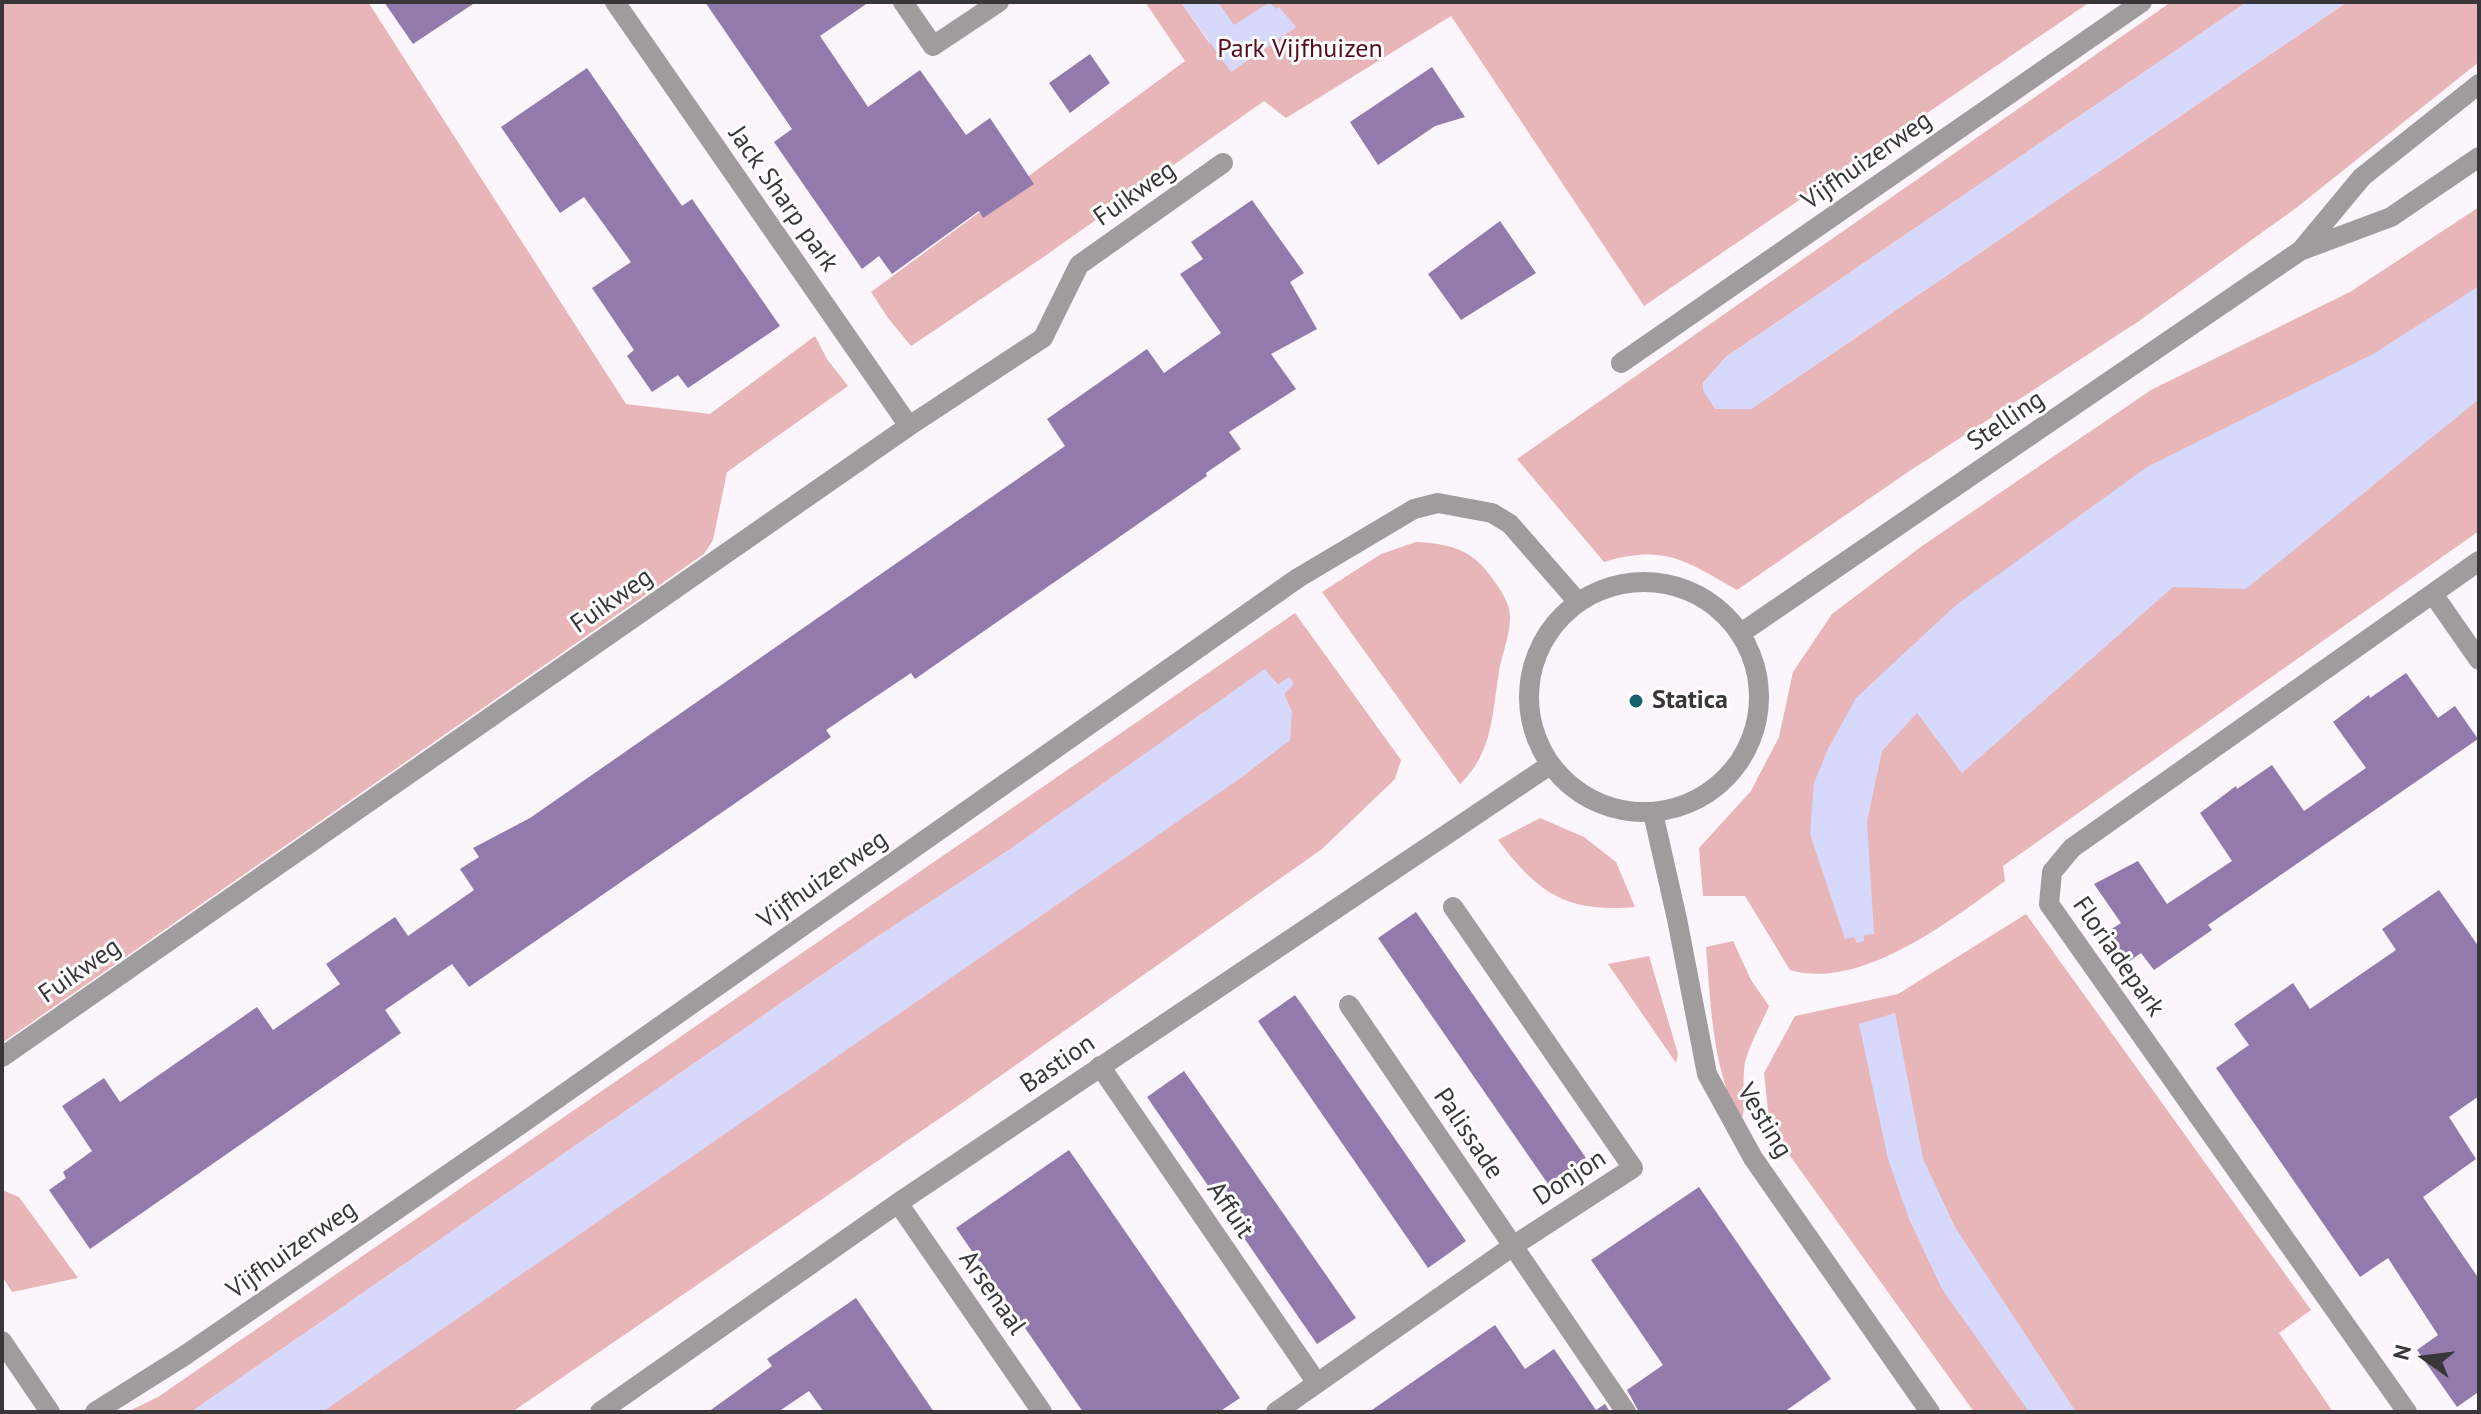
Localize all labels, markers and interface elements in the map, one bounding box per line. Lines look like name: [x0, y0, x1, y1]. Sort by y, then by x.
park label: Park Vijfhuizen: [1217, 34, 1383, 66]
street label: Vijfhuizerweg: [1796, 105, 1938, 217]
street label: Jack Sharp park: [721, 120, 845, 278]
street label: Fuikweg: [1088, 155, 1182, 233]
street label: Stelling: [1962, 384, 2050, 458]
street label: Fuikweg: [565, 562, 659, 640]
place label: Statica: [1652, 685, 1728, 717]
marker: Statica: [1627, 692, 1645, 710]
street label: Vijfhuizerweg: [752, 824, 894, 936]
street label: Floriadepark: [2065, 891, 2171, 1023]
street label: Fuikweg: [33, 932, 127, 1010]
street label: Bastion: [1015, 1028, 1101, 1100]
street label: Vesting: [1730, 1078, 1798, 1164]
street label: Palissade: [1426, 1083, 1510, 1185]
street label: Donjon: [1528, 1143, 1612, 1213]
street label: Affuit: [1200, 1176, 1260, 1244]
street label: Vijfhuizerweg: [221, 1194, 363, 1306]
street label: Arsenaal: [952, 1245, 1032, 1341]
north arrow: [2385, 1318, 2465, 1398]
text: N: [2386, 1342, 2417, 1363]

